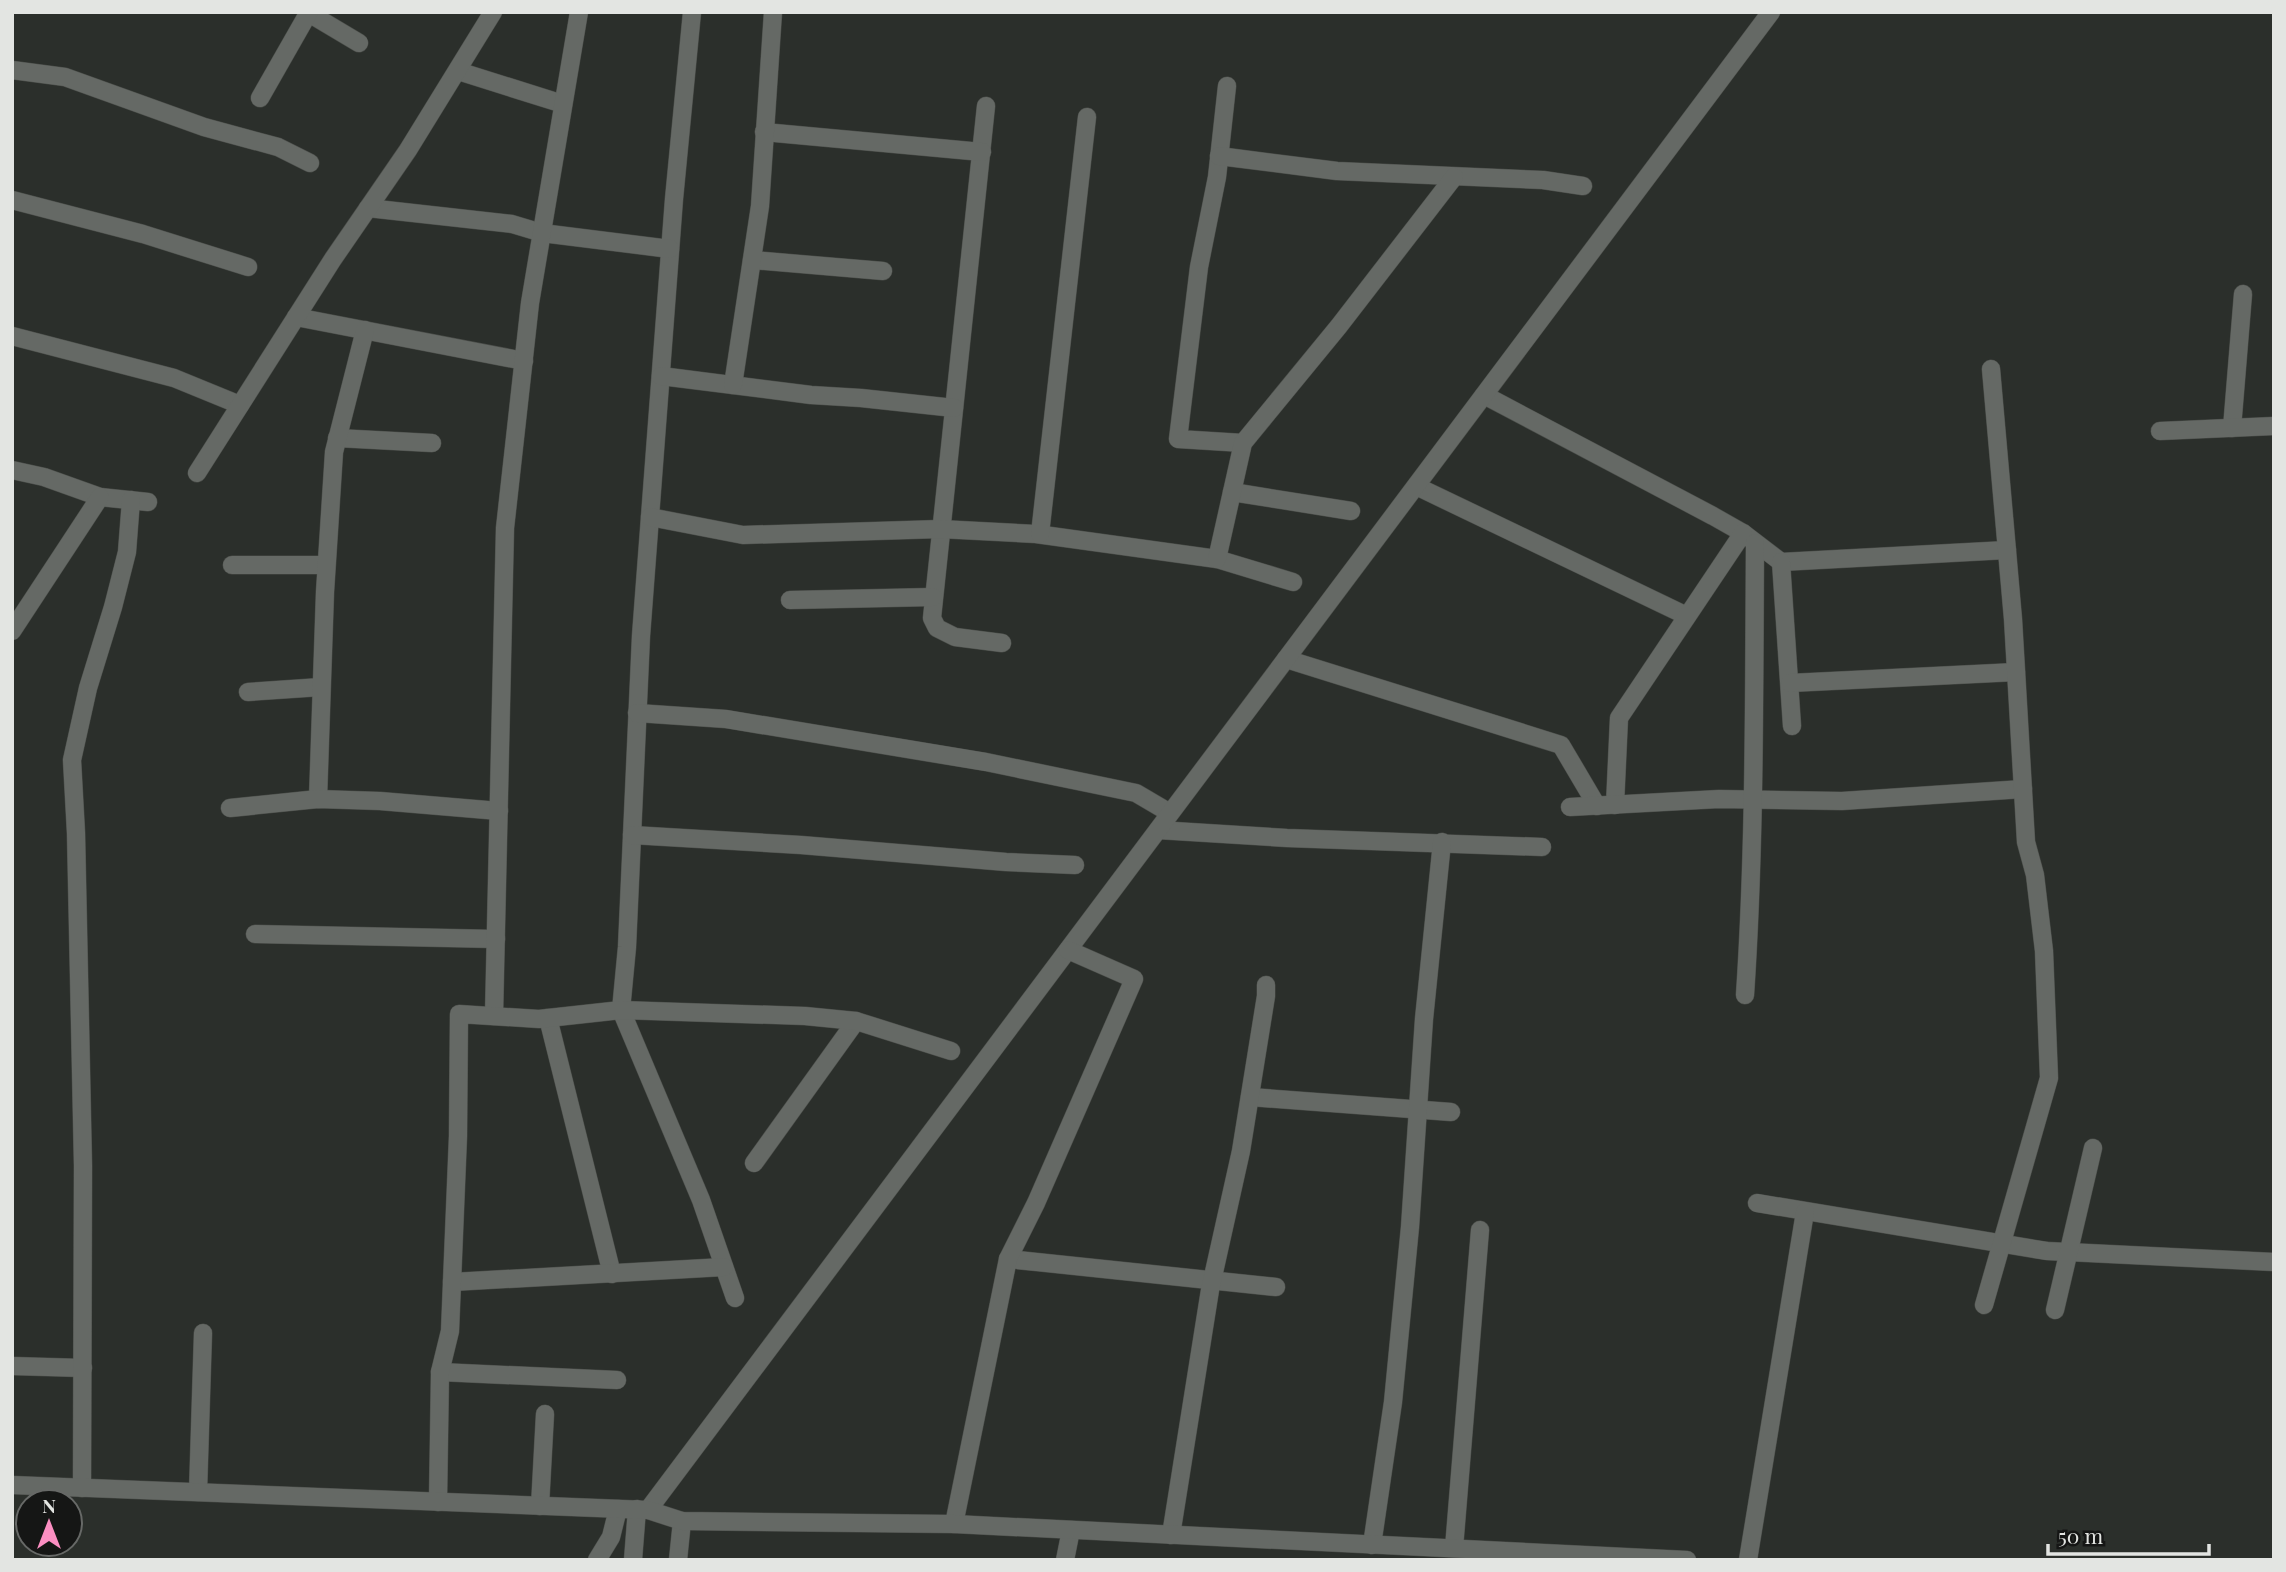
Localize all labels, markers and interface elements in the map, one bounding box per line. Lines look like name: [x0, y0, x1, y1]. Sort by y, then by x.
north arrow: [14, 1488, 84, 1558]
text: N: [42, 1492, 56, 1518]
scale bar: [2048, 1512, 2209, 1556]
text: 50 m: [2058, 1521, 2104, 1549]

